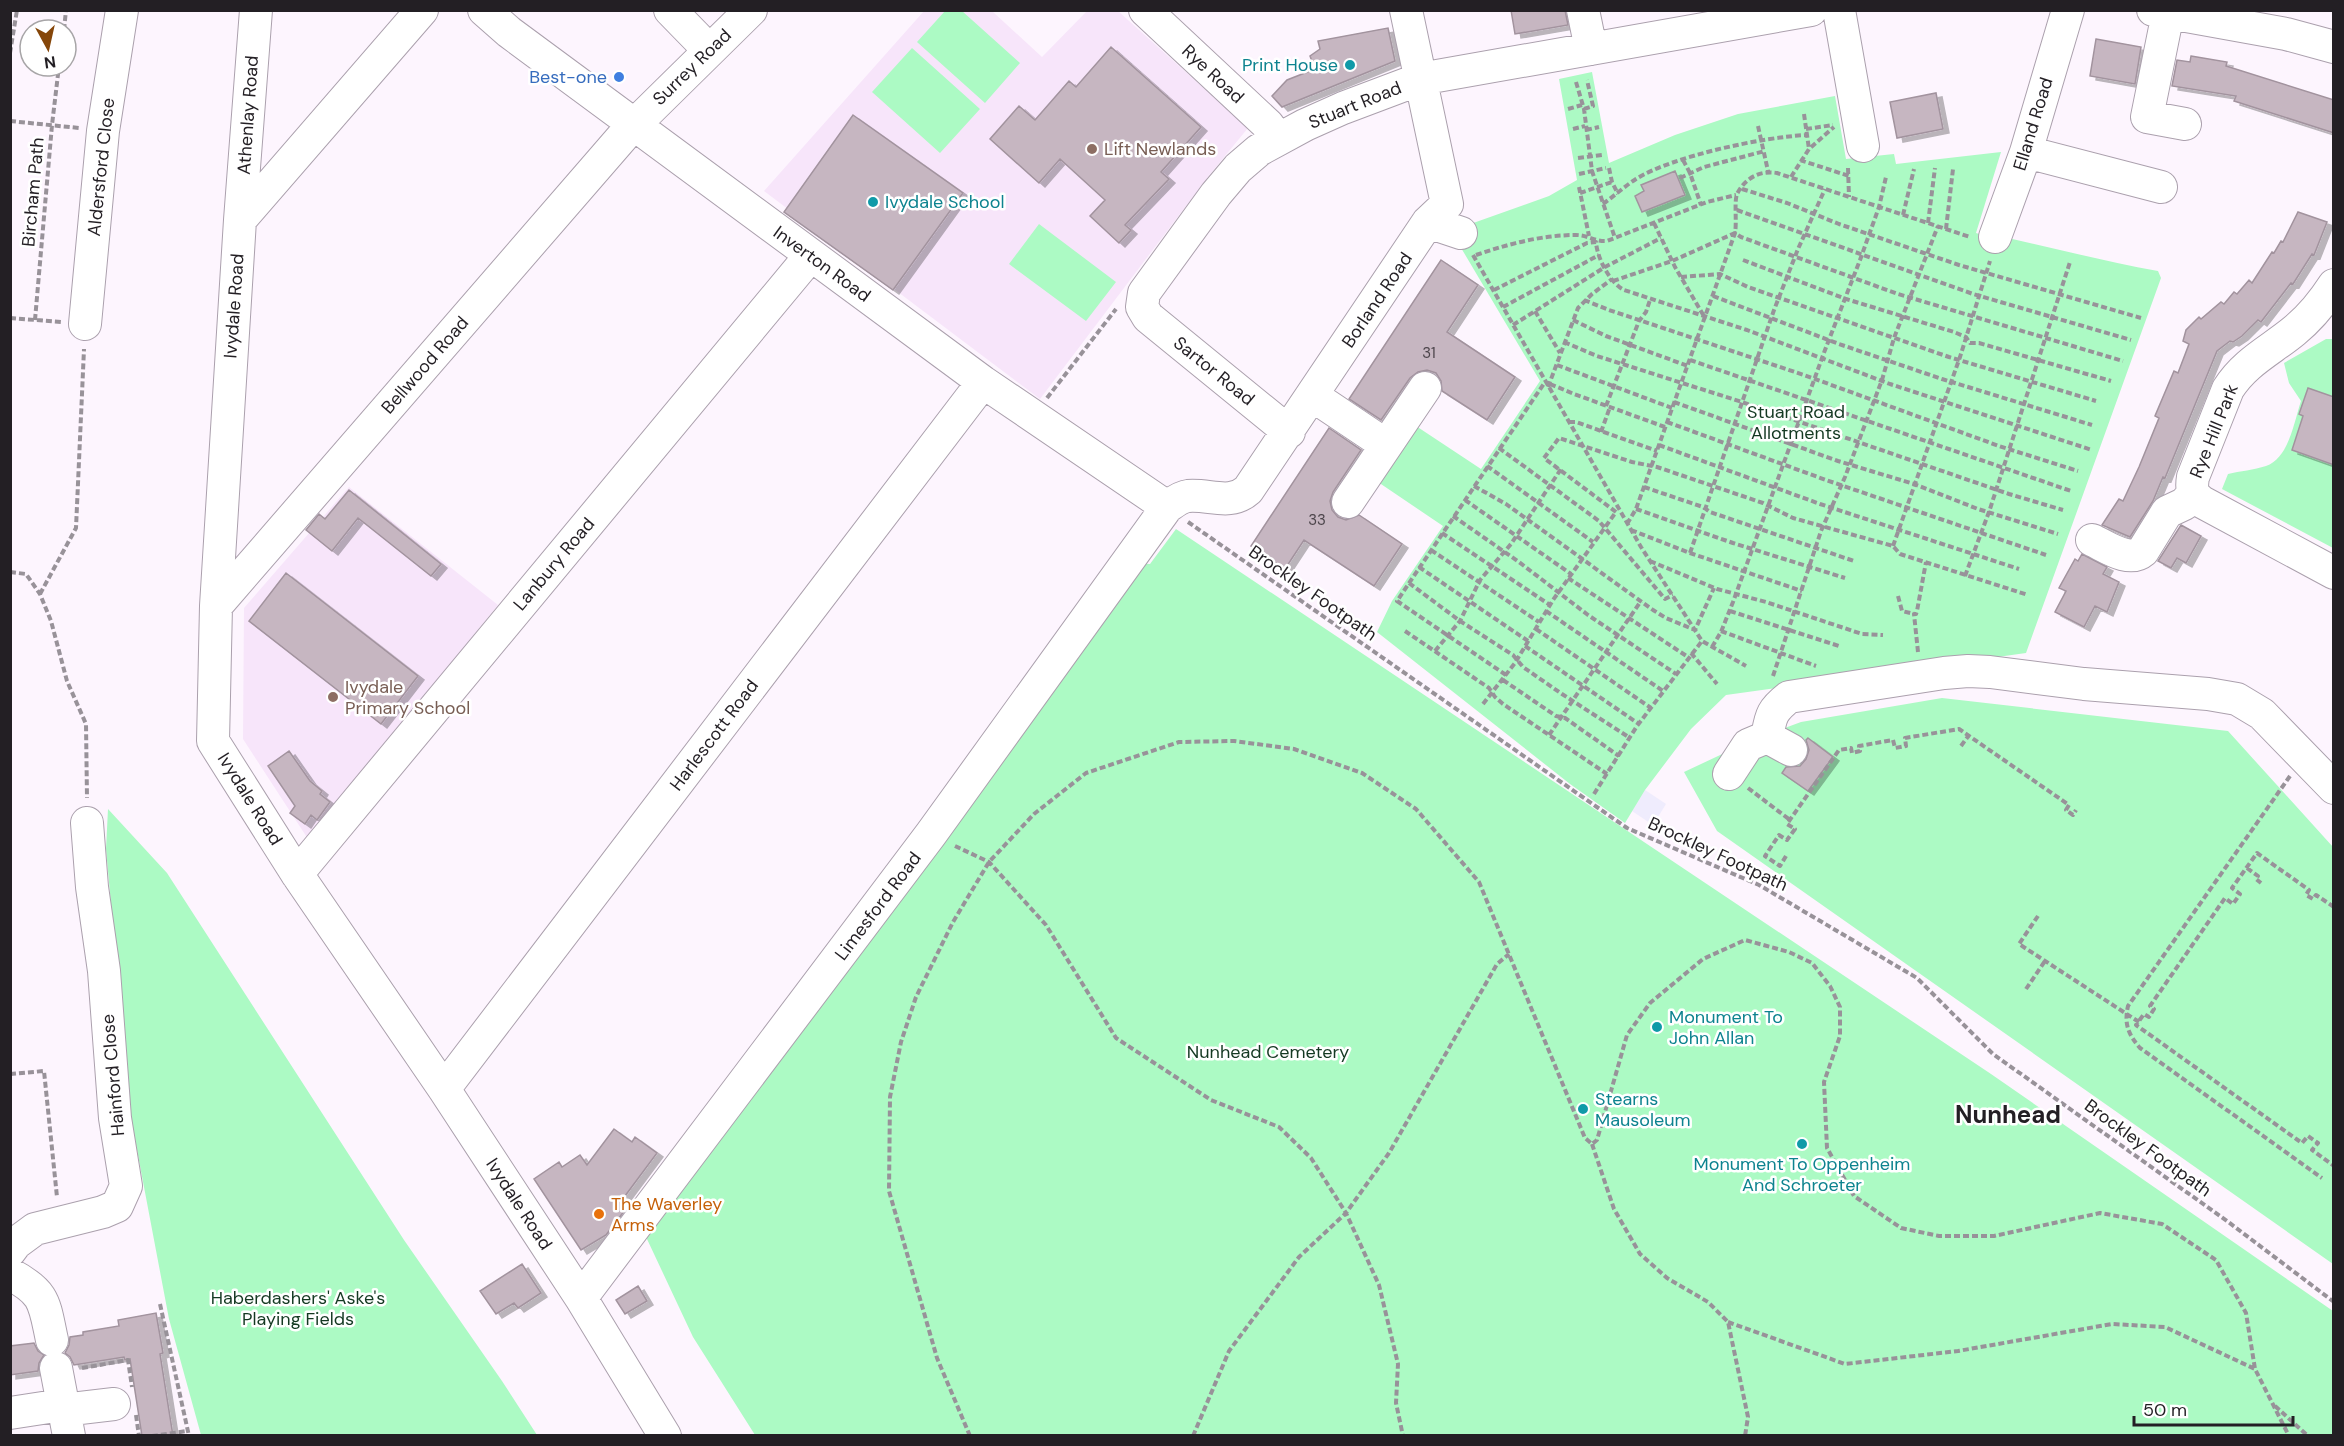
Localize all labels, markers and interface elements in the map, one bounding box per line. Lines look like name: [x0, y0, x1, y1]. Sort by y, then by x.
north arrow: [18, 18, 78, 78]
street label: Surrey Road: [648, 24, 736, 110]
street label: Rye Road: [1177, 39, 1249, 109]
text: N: [43, 51, 57, 74]
place label: Print House: [1242, 53, 1338, 77]
street label: Athenlay Road: [232, 55, 264, 175]
marker: Print House: [1343, 58, 1357, 72]
place label: Best-one: [529, 65, 607, 89]
marker: Best-one: [612, 70, 626, 84]
street label: Elland Road: [2007, 74, 2059, 174]
street label: Stuart Road: [1305, 76, 1405, 134]
street label: Aldersford Close: [82, 97, 120, 237]
street label: Bircham Path: [16, 136, 50, 248]
place label: Lift Newlands: [1104, 137, 1216, 161]
marker: Lift Newlands: [1085, 142, 1099, 156]
place label: Ivydale School: [885, 190, 1004, 214]
marker: Ivydale School: [866, 195, 880, 209]
street label: Inverton Road: [769, 221, 875, 307]
street label: Borland Road: [1336, 248, 1418, 352]
street label: Ivydale Road: [218, 253, 250, 359]
street label: Bellwood Road: [376, 311, 474, 419]
street label: Sartor Road: [1168, 331, 1260, 411]
house number: 31: [1422, 343, 1436, 363]
street label: Rye Hill Park: [2184, 380, 2244, 482]
park label: Stuart Road Allotments: [1747, 400, 1845, 445]
house number: 33: [1308, 510, 1326, 530]
street label: Lanbury Road: [508, 512, 600, 616]
street label: Brockley Footpath: [1244, 540, 1382, 646]
place label: Ivydale Primary School: [345, 675, 470, 720]
street label: Harlescott Road: [664, 675, 764, 795]
marker: Ivydale Primary School: [326, 690, 340, 704]
street label: Ivydale Road: [212, 748, 288, 850]
street label: Brockley Footpath: [1644, 811, 1792, 897]
street label: Limesford Road: [829, 847, 927, 965]
place label: Monument To John Allan: [1669, 1005, 1783, 1050]
street label: Hainford Close: [96, 1013, 130, 1137]
marker: Monument To John Allan: [1650, 1020, 1664, 1034]
park label: Nunhead Cemetery: [1187, 1040, 1349, 1064]
place label: Stearns Mausoleum: [1595, 1087, 1691, 1132]
street label: Brockley Footpath: [2080, 1094, 2216, 1202]
district label: Nunhead: [1955, 1099, 2061, 1130]
marker: Stearns Mausoleum: [1576, 1102, 1590, 1116]
marker: Monument To Oppenheim And Schroeter: [1795, 1137, 1809, 1151]
place label: Monument To Oppenheim And Schroeter: [1694, 1152, 1910, 1197]
street label: Ivydale Road: [480, 1153, 558, 1255]
place label: The Waverley Arms: [611, 1192, 722, 1237]
marker: The Waverley Arms: [592, 1207, 606, 1221]
park label: Haberdashers' Aske's Playing Fields: [211, 1286, 385, 1331]
scale bar: [2134, 1389, 2293, 1427]
text: 50 m: [2143, 1398, 2187, 1422]

